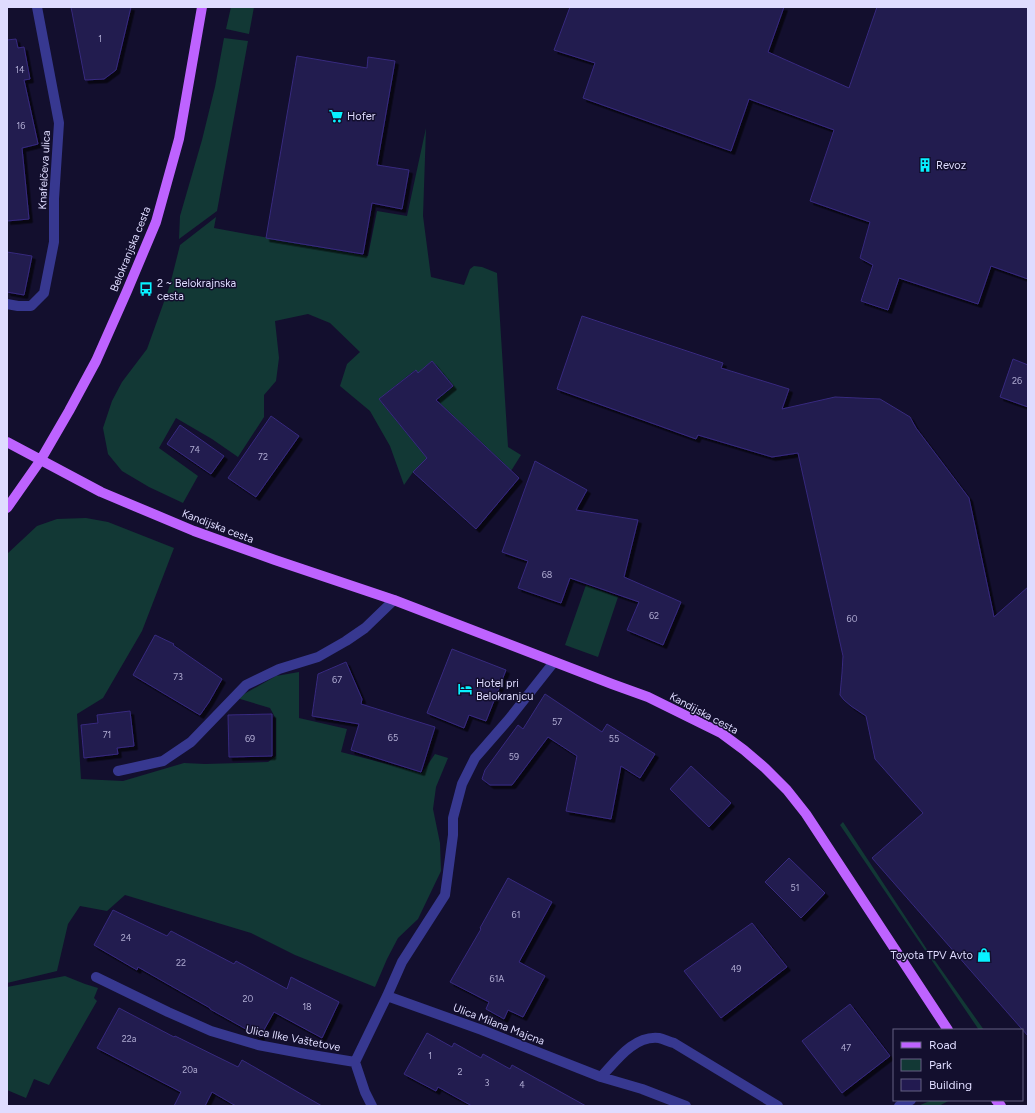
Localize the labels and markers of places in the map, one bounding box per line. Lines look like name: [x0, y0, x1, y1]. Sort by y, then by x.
supermarket icon: Hofer: [328, 108, 344, 124]
place label: Hofer: [347, 110, 376, 123]
building icon: Revoz: [917, 157, 933, 173]
place label: Revoz: [936, 159, 966, 172]
place label: 2 ~ Belokrajnska cesta: [157, 277, 236, 303]
bus stop icon: 2 ~ Belokrajnska cesta: [138, 281, 154, 297]
place label: Hotel pri Belokranjcu: [476, 677, 533, 703]
hotel icon: Hotel pri Belokranjcu: [457, 681, 473, 697]
shop icon: Toyota TPV Avto: [976, 947, 992, 963]
place label: Toyota TPV Avto: [891, 949, 973, 962]

